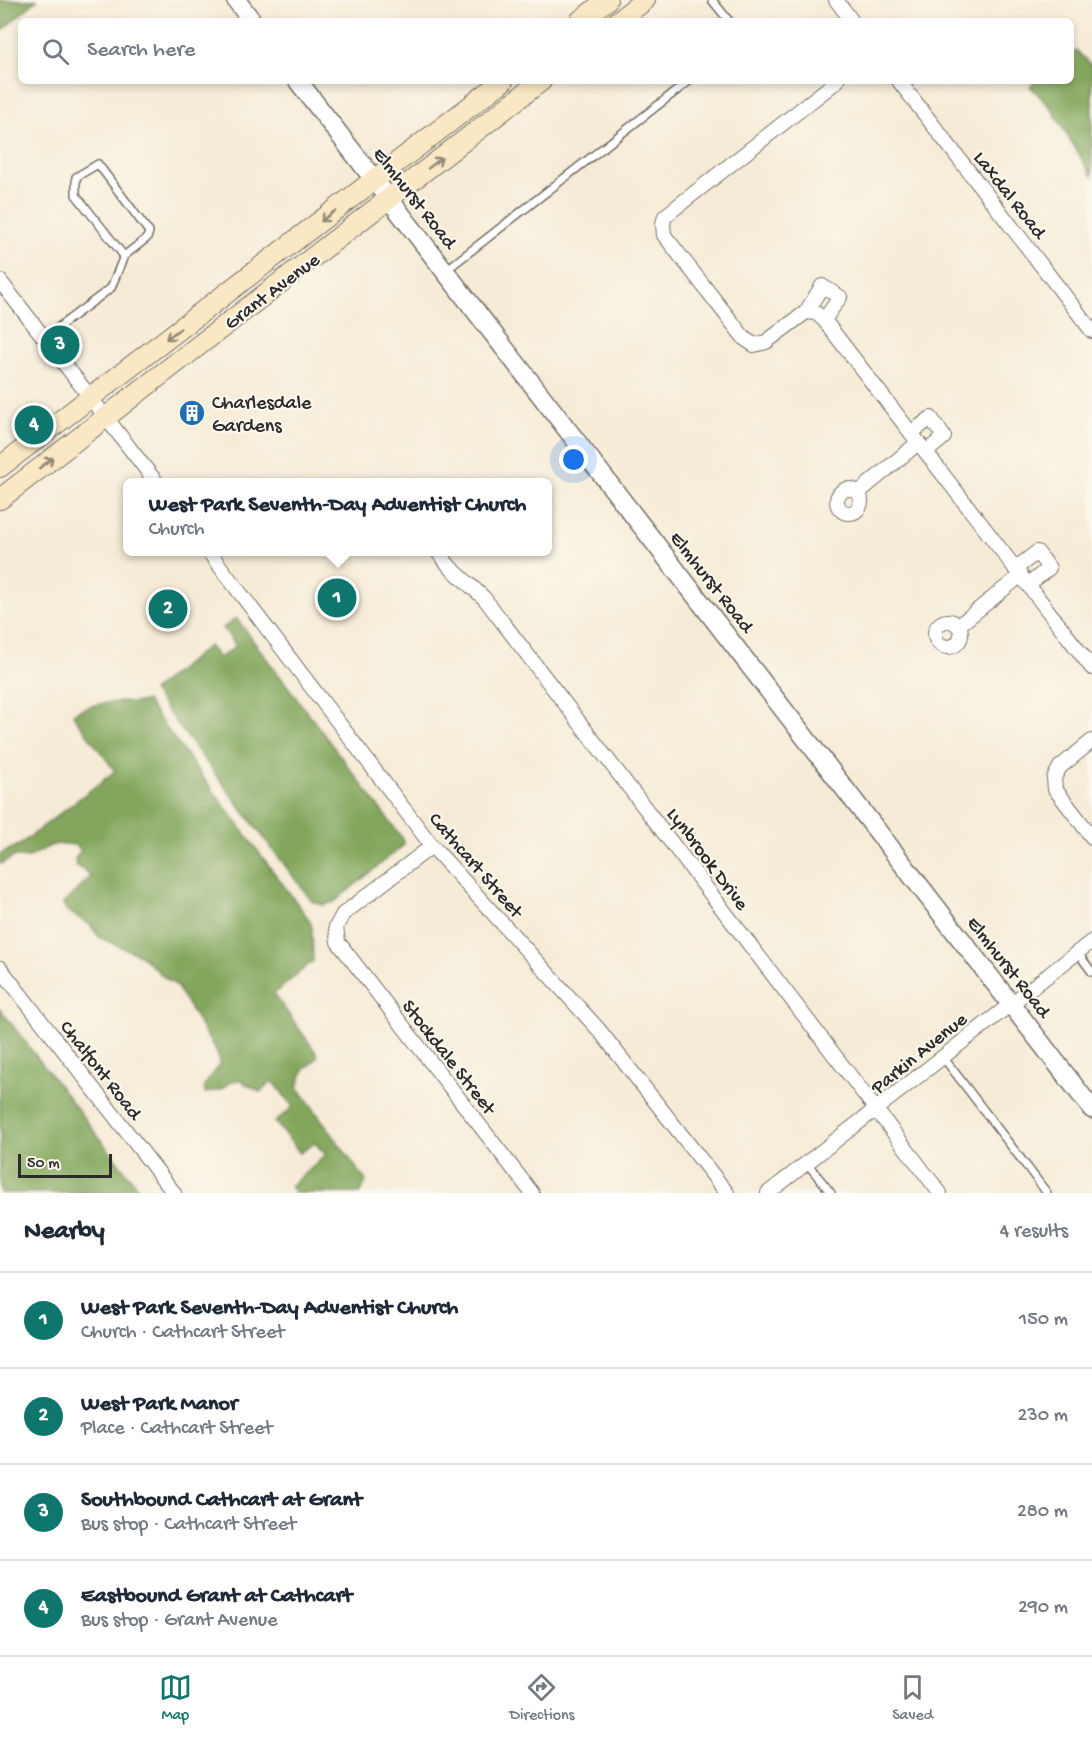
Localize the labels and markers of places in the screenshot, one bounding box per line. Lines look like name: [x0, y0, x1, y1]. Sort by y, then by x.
pin: 3: [40, 322, 80, 368]
place label: Charlesdale Gardens: [212, 393, 312, 439]
building icon: Charlesdale Gardens: [177, 398, 207, 428]
pin: 4: [15, 402, 54, 448]
pin: 1: [318, 576, 356, 620]
pin: 2: [148, 586, 188, 632]

